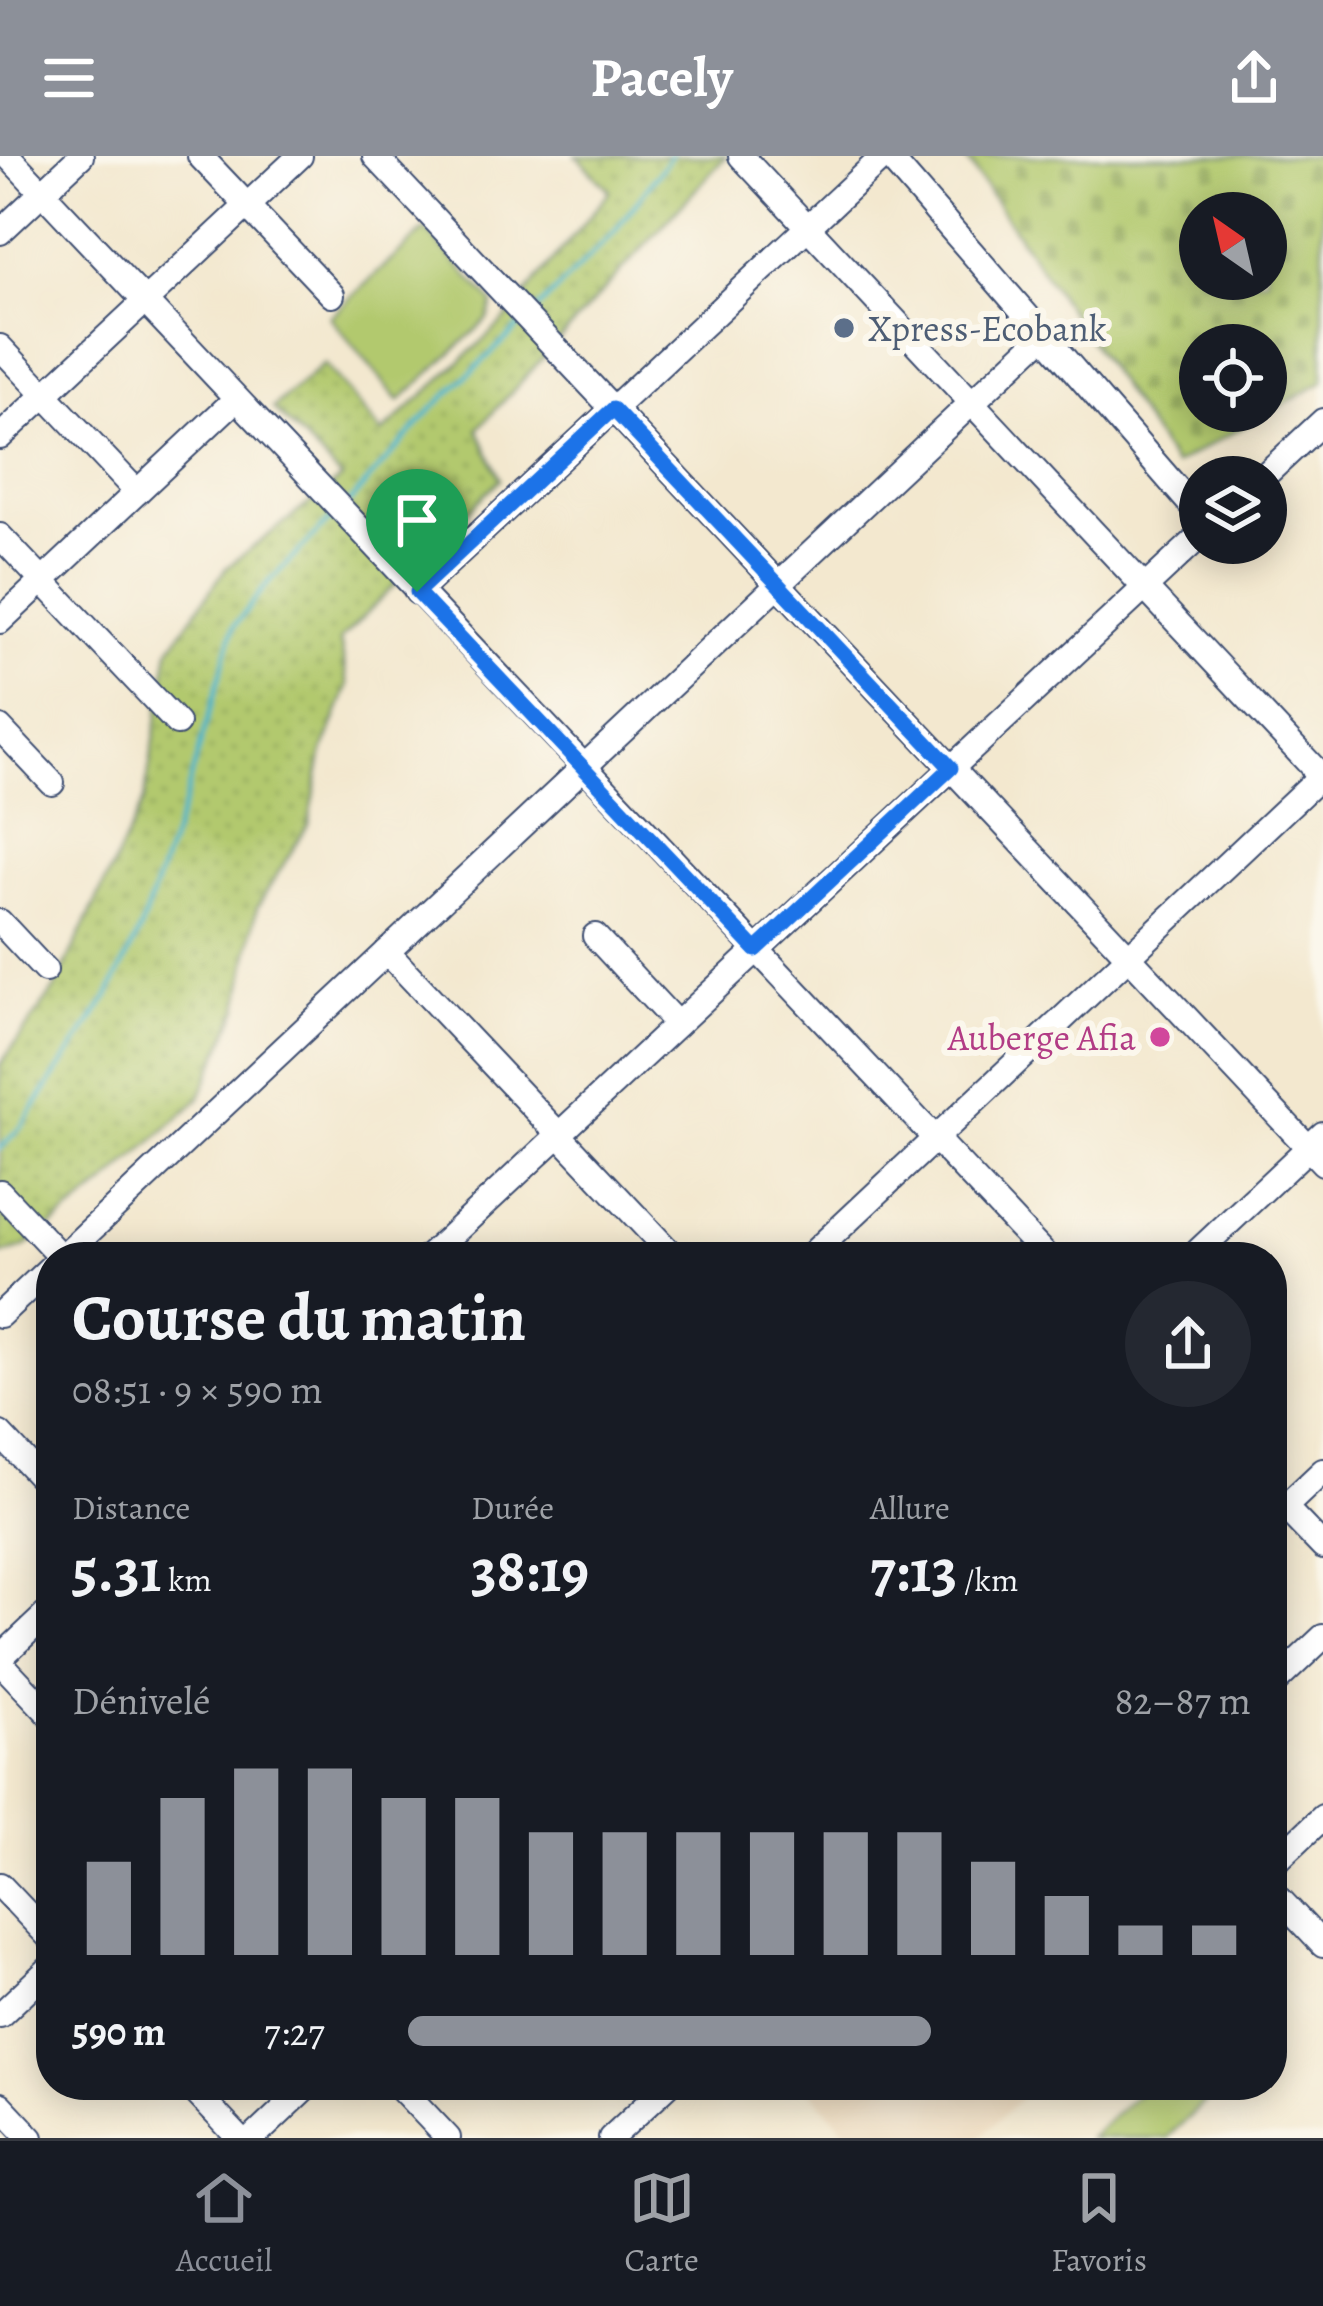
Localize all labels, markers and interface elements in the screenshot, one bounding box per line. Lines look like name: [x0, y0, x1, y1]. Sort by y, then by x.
text: Pacely: [590, 41, 733, 115]
icon: menu: [36, 45, 102, 111]
icon: share: [1221, 45, 1287, 111]
north arrow: [1179, 192, 1287, 300]
map controls: [1179, 192, 1287, 564]
place label: Xpress-Ecobank: [868, 304, 1107, 353]
marker: Xpress-Ecobank: [831, 315, 857, 341]
button: locate: [1179, 324, 1287, 432]
button: layers: [1179, 456, 1287, 564]
pin: [366, 469, 468, 592]
icon: arrive: [384, 487, 450, 553]
place label: Auberge Afia: [947, 1013, 1136, 1062]
marker: Auberge Afia: [1147, 1024, 1173, 1050]
text: Course du matin: [72, 1273, 526, 1363]
button: share: [1125, 1281, 1251, 1407]
text: 08:51 · 9 × 590 m: [72, 1363, 323, 1416]
text: Distance: [72, 1485, 190, 1530]
text: Durée: [471, 1485, 554, 1530]
text: Allure: [870, 1485, 950, 1530]
text: 5.31: [72, 1530, 161, 1612]
text: 38:19: [471, 1530, 589, 1612]
text: 7:13: [870, 1530, 957, 1612]
text: km: [161, 1557, 212, 1602]
text: /km: [957, 1557, 1018, 1602]
text: Dénivelé: [72, 1674, 210, 1727]
text: 82–87 m: [1114, 1674, 1251, 1727]
text: 590 m: [72, 2005, 166, 2058]
text: 7:27: [264, 2005, 325, 2058]
tab: Accueil: [176, 2165, 272, 2282]
tab: Carte: [624, 2165, 699, 2282]
tab: Favoris: [1051, 2165, 1147, 2282]

